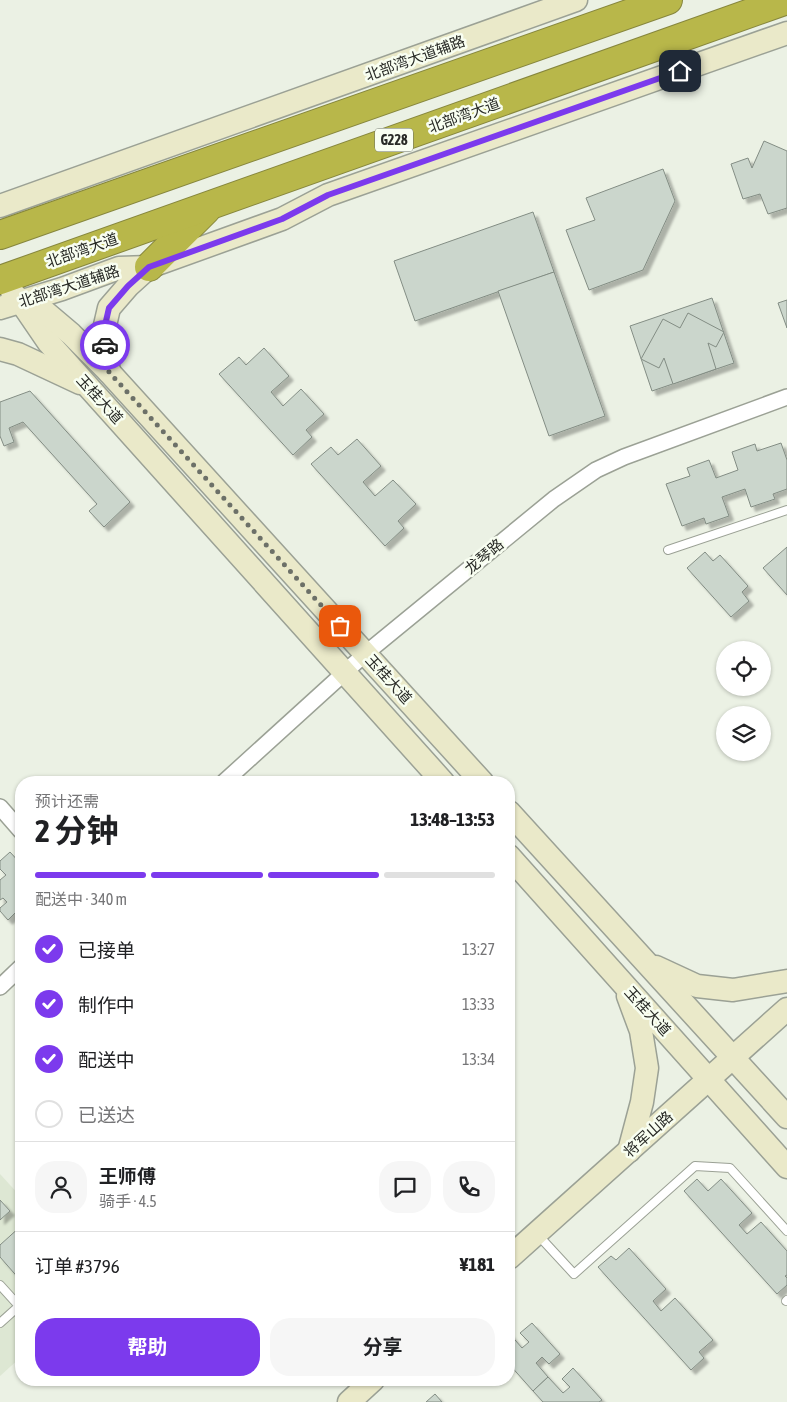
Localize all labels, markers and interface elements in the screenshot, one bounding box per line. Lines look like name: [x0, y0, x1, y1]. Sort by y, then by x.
street label: 北部湾大道辅路: [363, 32, 467, 84]
pin: [659, 50, 701, 92]
icon: home: [666, 57, 694, 85]
street label: 北部湾大道: [426, 94, 502, 136]
road number: G228: [375, 128, 413, 152]
street label: 北部湾大道: [44, 230, 120, 270]
street label: 北部湾大道辅路: [16, 262, 122, 310]
courier: [80, 320, 130, 370]
icon: car: [91, 331, 119, 359]
street label: 玉桂大道: [74, 371, 126, 427]
street label: 龙琴路: [461, 535, 507, 577]
pin: [319, 605, 361, 647]
icon: bag: [326, 612, 354, 640]
map controls: [716, 641, 771, 761]
button: locate: [716, 641, 771, 696]
street label: 玉桂大道: [363, 651, 415, 707]
button: layers: [716, 706, 771, 761]
text: 预计还需: [35, 792, 99, 810]
text: 13:48–13:53: [410, 808, 495, 830]
text: 2 分钟: [35, 812, 118, 849]
text: 配送中 · 340 m: [35, 890, 127, 908]
icon: check: [35, 935, 63, 963]
text: 已接单: [78, 939, 135, 961]
text: 13:27: [462, 940, 495, 958]
street label: 玉桂大道: [622, 983, 674, 1039]
icon: check: [35, 990, 63, 1018]
text: 制作中: [78, 994, 135, 1016]
text: 13:33: [462, 995, 495, 1013]
icon: check: [35, 1045, 63, 1073]
text: 配送中: [78, 1049, 135, 1071]
text: 13:34: [462, 1050, 495, 1068]
text: 已送达: [78, 1104, 135, 1126]
street label: 将军山路: [620, 1108, 676, 1160]
button: person: [35, 1161, 87, 1213]
button: chat: [379, 1161, 431, 1213]
button: phone: [443, 1161, 495, 1213]
text: 王师傅: [99, 1165, 156, 1187]
text: 骑手 · 4.5: [99, 1192, 157, 1210]
text: ¥181: [460, 1253, 495, 1275]
text: 订单 #3796: [35, 1255, 120, 1277]
button: 帮助: [35, 1318, 260, 1376]
button: 分享: [270, 1318, 495, 1376]

